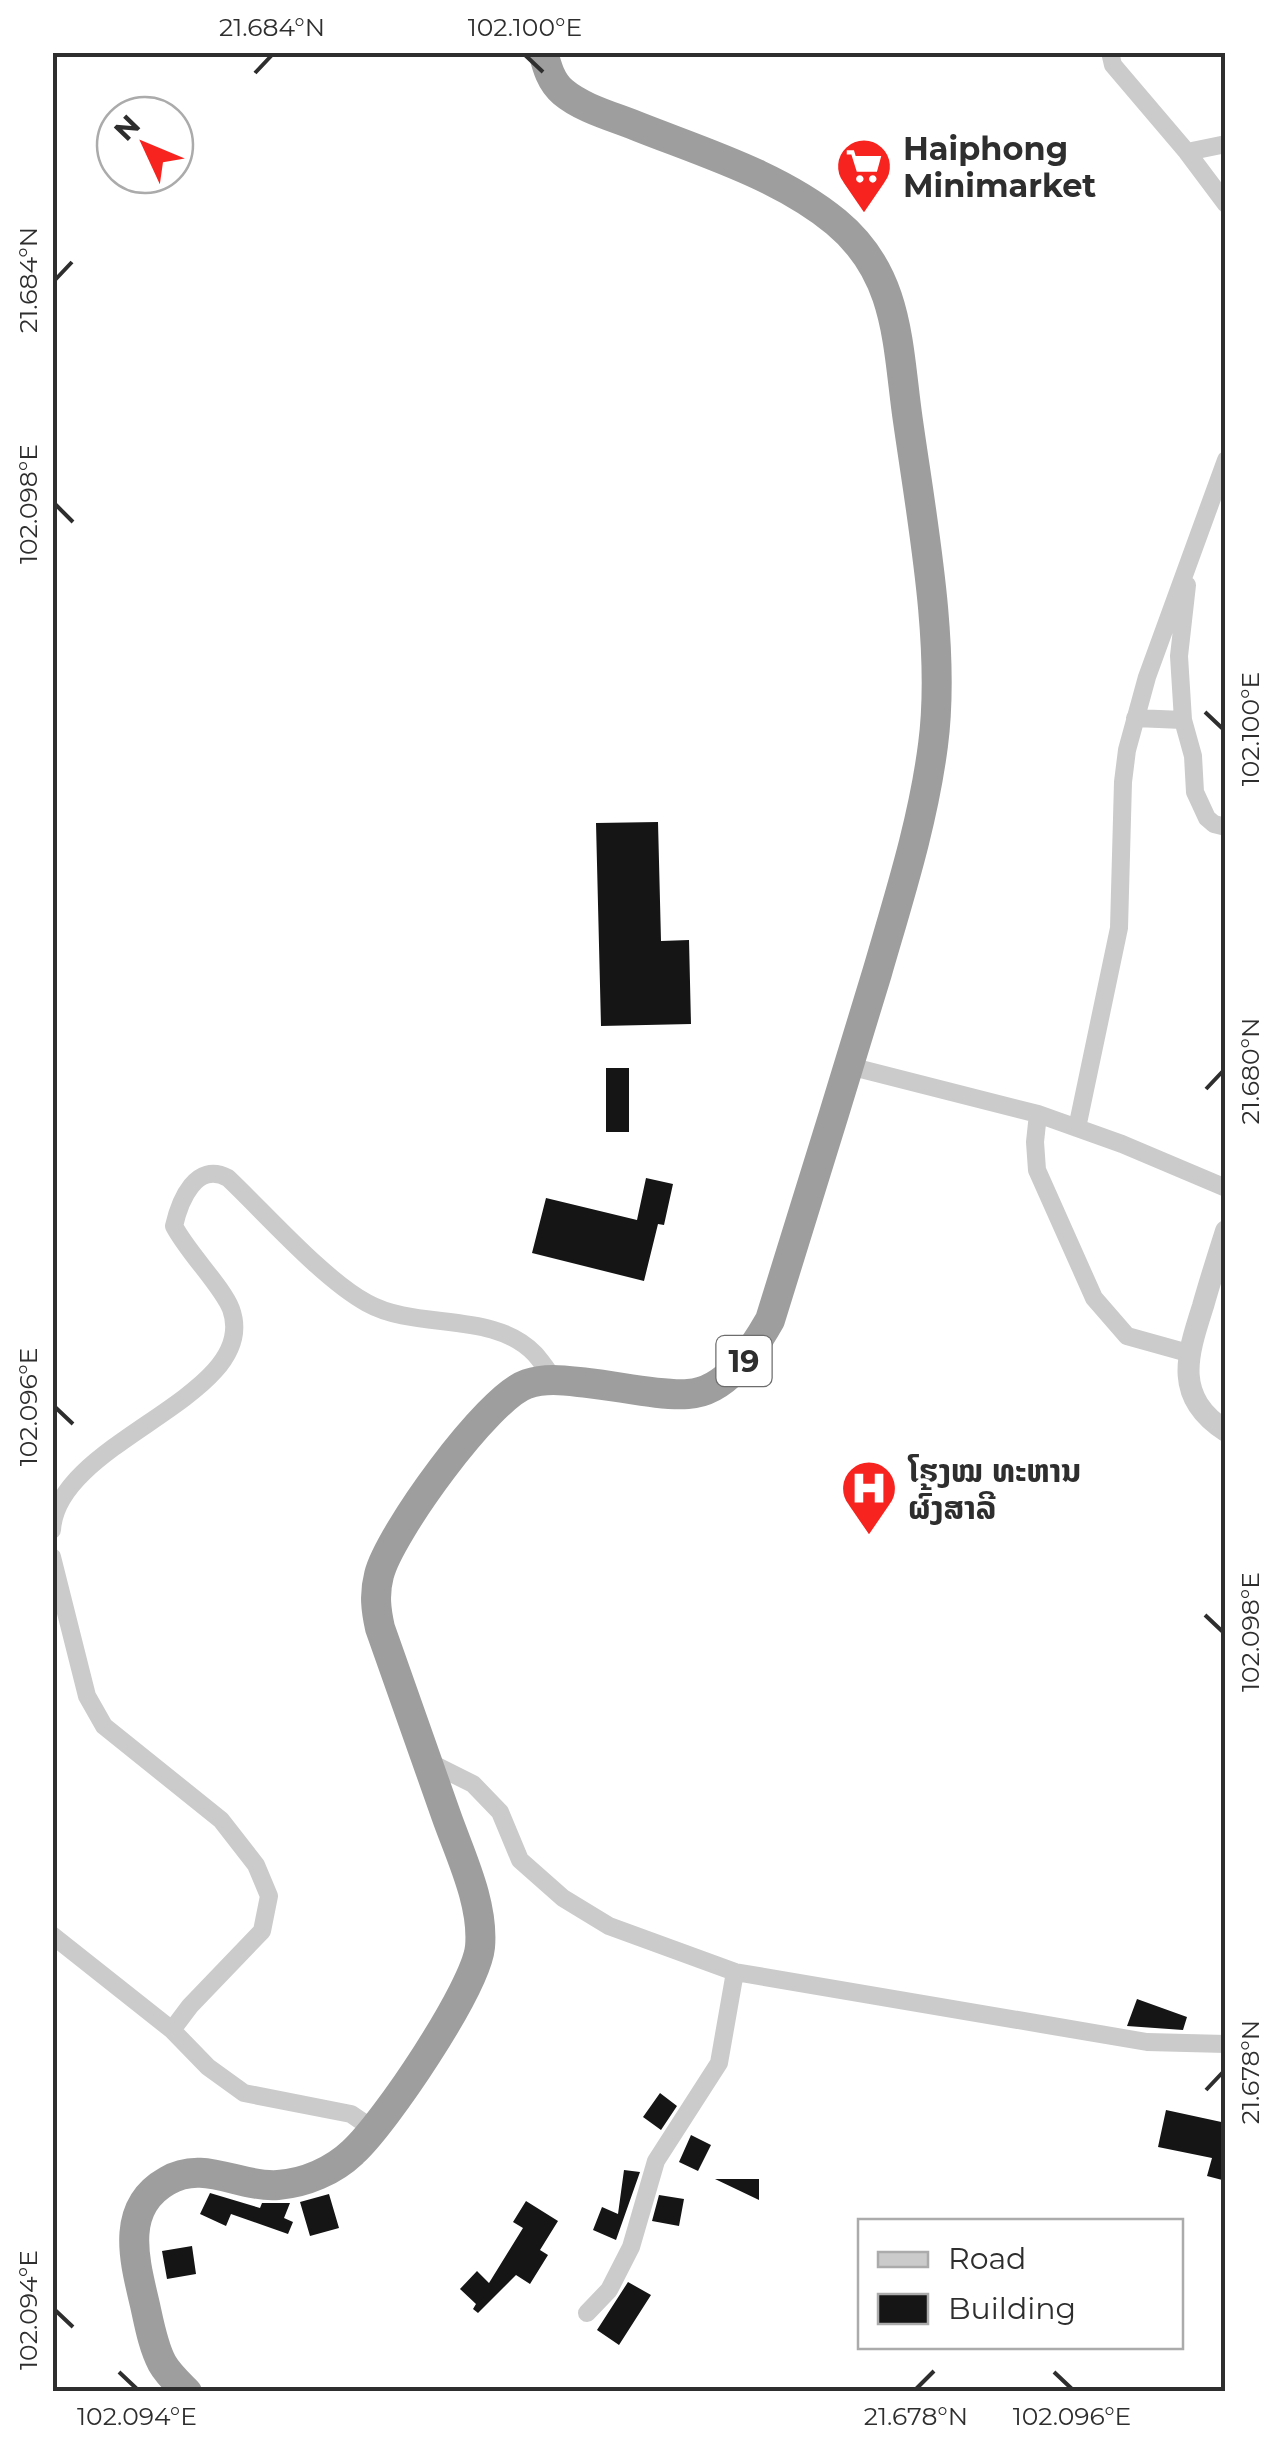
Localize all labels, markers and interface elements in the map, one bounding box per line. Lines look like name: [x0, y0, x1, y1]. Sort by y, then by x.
text: 21.684°N: [219, 12, 325, 42]
text: 102.100°E: [468, 12, 582, 42]
north arrow: [95, 95, 195, 195]
text: N: [107, 108, 147, 148]
place label: Haiphong Minimarket: [903, 129, 1096, 205]
supermarket icon: Haiphong Minimarket: [834, 136, 894, 215]
text: 21.684°N: [13, 227, 43, 333]
text: 102.098°E: [13, 444, 43, 564]
text: 102.100°E: [1235, 672, 1265, 786]
text: 21.680°N: [1235, 1018, 1265, 1124]
road number: 19: [716, 1336, 772, 1386]
text: 102.096°E: [13, 1348, 43, 1466]
place label: ໂຮງໝ ທະຫານ ຜົ້ງສາລີ: [907, 1451, 1081, 1527]
hospital icon: ໂຮງໝ ທະຫານ ຜົ້ງສາລີ: [839, 1458, 899, 1537]
text: 102.098°E: [1235, 1572, 1265, 1692]
text: 21.678°N: [1235, 2020, 1265, 2124]
legend: [858, 2219, 1183, 2349]
text: Road: [948, 2240, 1026, 2277]
text: 102.094°E: [13, 2250, 43, 2370]
text: Building: [948, 2290, 1076, 2327]
text: 102.094°E: [77, 2401, 197, 2431]
text: 21.678°N: [864, 2401, 968, 2431]
text: 102.096°E: [1013, 2401, 1131, 2431]

